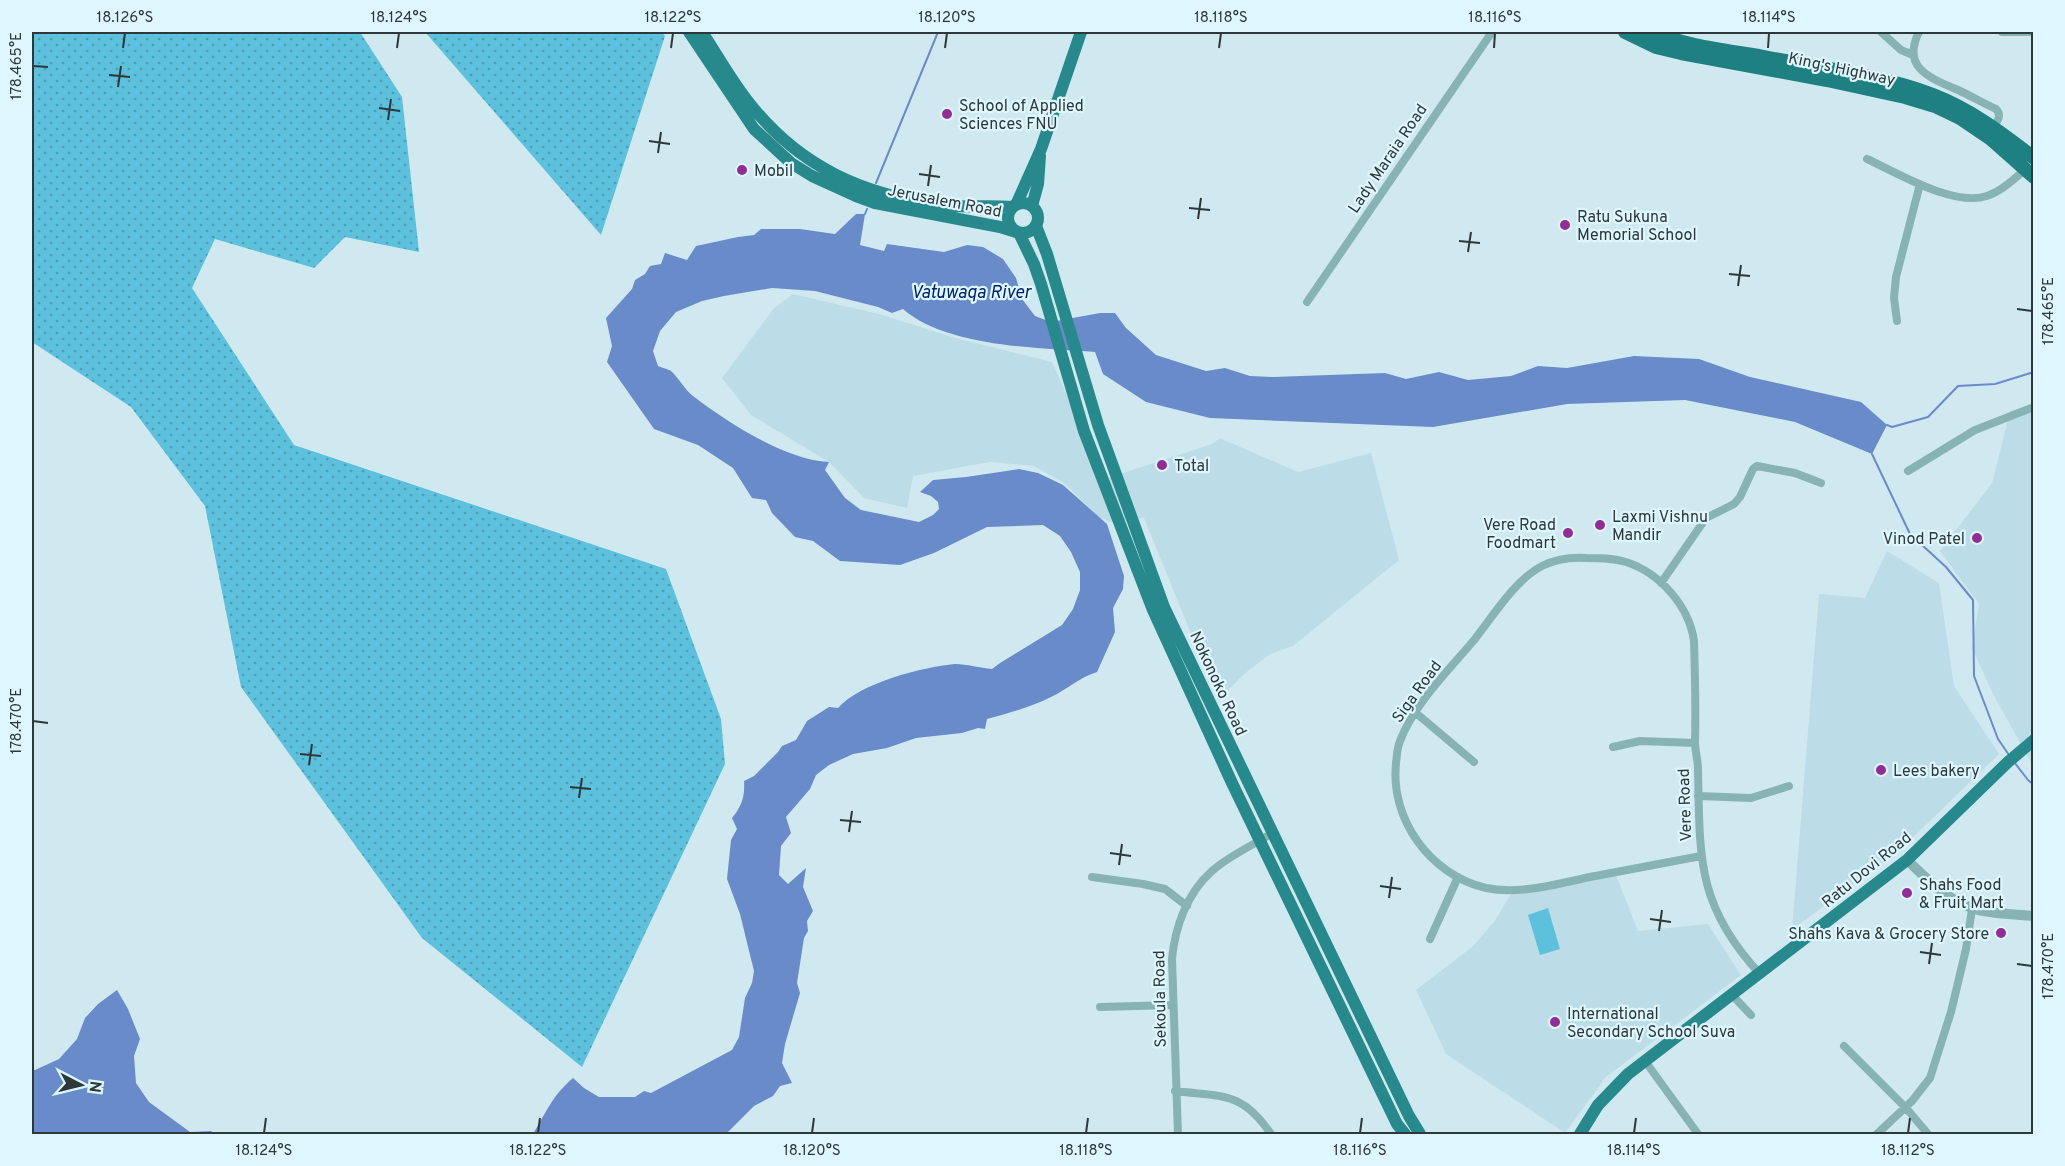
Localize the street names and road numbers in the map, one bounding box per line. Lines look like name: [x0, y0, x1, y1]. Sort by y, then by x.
street label: King's Highway: [1786, 49, 1897, 91]
street label: Lady Maraia Road: [1345, 101, 1433, 218]
street label: Jerusalem Road: [886, 181, 1003, 223]
street label: Nokonoko Road: [1184, 628, 1250, 739]
street label: Siga Road: [1388, 657, 1447, 727]
street label: Vere Road: [1675, 768, 1697, 842]
street label: Ratu Dovi Road: [1818, 828, 1916, 913]
street label: Sekoula Road: [1150, 950, 1172, 1048]

